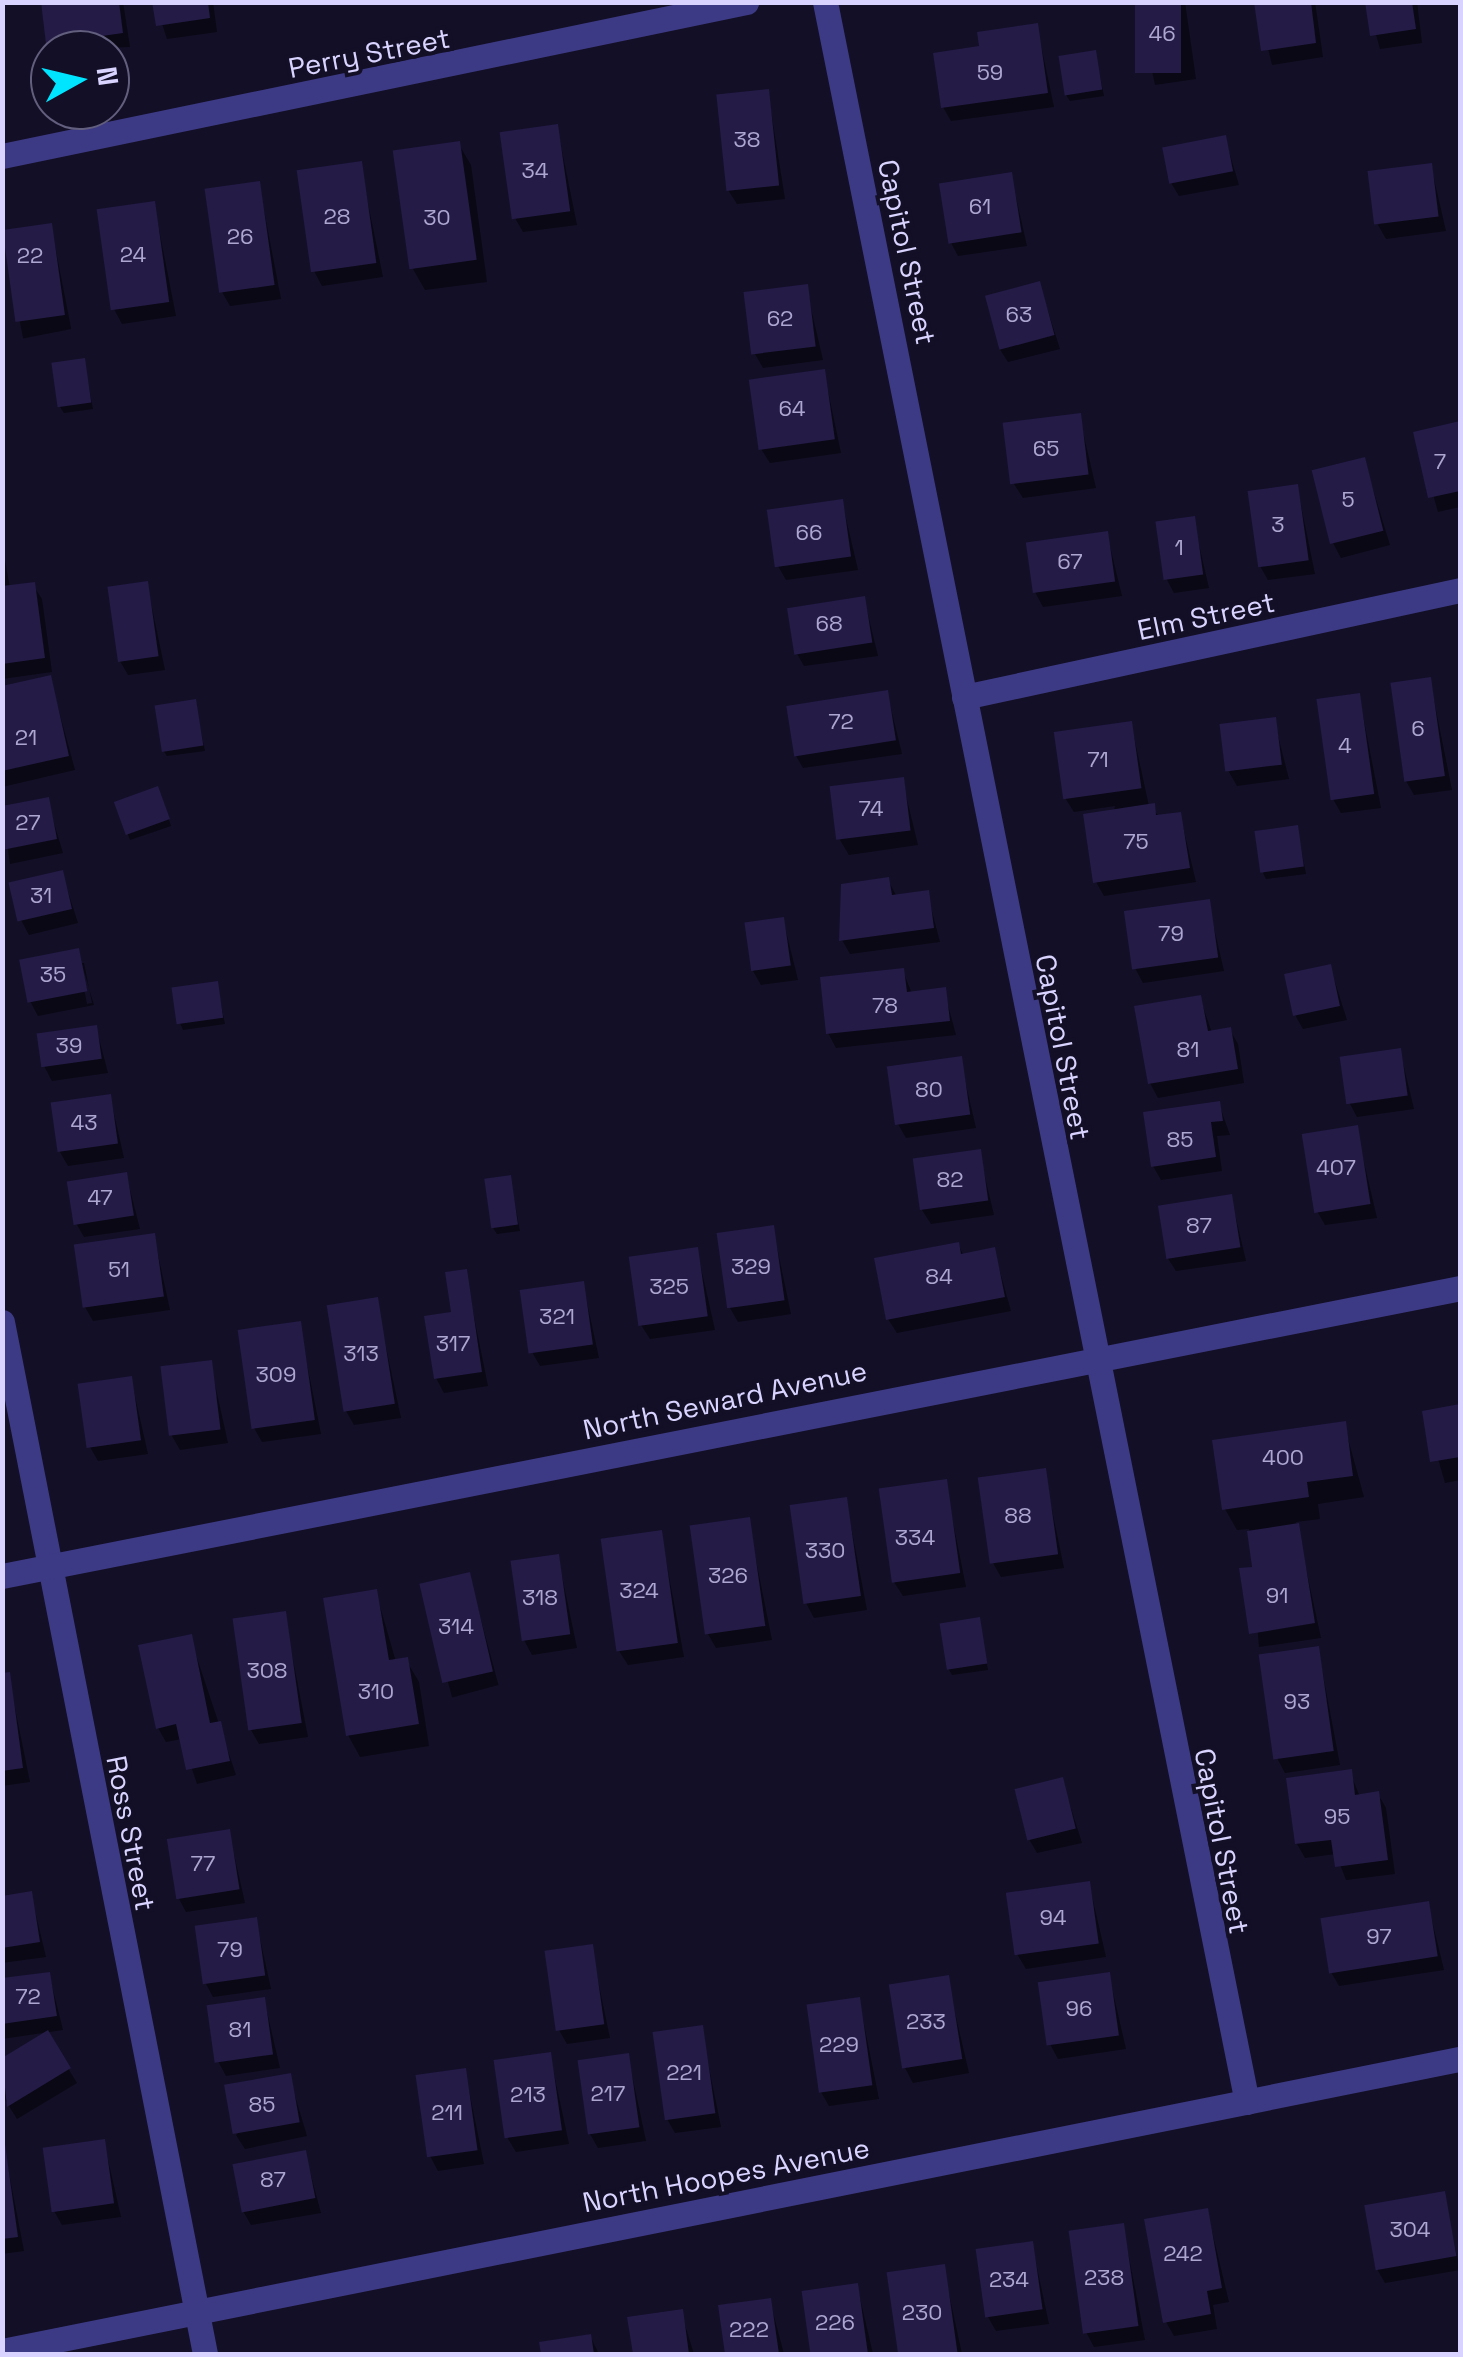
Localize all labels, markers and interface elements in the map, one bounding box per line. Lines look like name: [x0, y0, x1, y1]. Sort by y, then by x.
street label: Perry Street: [285, 21, 453, 85]
house number: 46: [1148, 21, 1176, 47]
north arrow: [30, 30, 130, 130]
house number: 59: [977, 60, 1003, 86]
text: N: [89, 64, 127, 88]
house number: 38: [734, 127, 760, 153]
street label: Capitol Street: [871, 156, 943, 348]
house number: 34: [521, 158, 549, 184]
house number: 61: [969, 194, 991, 220]
house number: 28: [324, 204, 350, 230]
house number: 30: [423, 205, 451, 231]
house number: 26: [227, 224, 253, 250]
house number: 24: [120, 242, 146, 268]
house number: 22: [17, 243, 43, 269]
house number: 63: [1006, 302, 1032, 328]
house number: 62: [767, 306, 793, 332]
house number: 64: [778, 396, 806, 422]
house number: 65: [1033, 436, 1059, 462]
house number: 7: [1434, 449, 1446, 475]
house number: 5: [1341, 487, 1355, 513]
house number: 3: [1271, 512, 1285, 538]
house number: 66: [796, 520, 822, 546]
house number: 1: [1174, 535, 1184, 561]
house number: 67: [1057, 549, 1083, 575]
street label: Elm Street: [1134, 585, 1278, 647]
house number: 68: [815, 611, 843, 637]
house number: 72: [828, 709, 854, 735]
house number: 6: [1411, 716, 1425, 742]
house number: 21: [15, 725, 37, 751]
house number: 4: [1338, 733, 1352, 759]
house number: 71: [1087, 747, 1109, 773]
house number: 74: [859, 796, 883, 822]
house number: 27: [15, 810, 41, 836]
house number: 75: [1123, 829, 1149, 855]
house number: 31: [30, 883, 52, 909]
house number: 79: [1158, 921, 1184, 947]
street label: Capitol Street: [1029, 951, 1097, 1143]
house number: 35: [40, 962, 66, 988]
house number: 78: [872, 993, 898, 1019]
house number: 39: [56, 1033, 82, 1059]
house number: 81: [1177, 1037, 1199, 1063]
house number: 80: [915, 1077, 943, 1103]
house number: 43: [70, 1110, 98, 1136]
house number: 85: [1167, 1127, 1193, 1153]
house number: 407: [1316, 1155, 1356, 1181]
house number: 82: [937, 1167, 963, 1193]
house number: 47: [87, 1185, 113, 1211]
house number: 87: [1186, 1213, 1212, 1239]
house number: 329: [731, 1254, 771, 1280]
house number: 51: [108, 1257, 130, 1283]
house number: 84: [925, 1264, 953, 1290]
house number: 325: [649, 1274, 689, 1300]
house number: 321: [539, 1304, 575, 1330]
house number: 317: [436, 1331, 470, 1357]
house number: 313: [343, 1341, 379, 1367]
street label: North Seward Avenue: [580, 1353, 870, 1447]
house number: 309: [256, 1362, 296, 1388]
house number: 400: [1262, 1445, 1304, 1471]
house number: 88: [1004, 1503, 1032, 1529]
house number: 334: [895, 1525, 935, 1551]
house number: 330: [805, 1538, 845, 1564]
house number: 326: [708, 1563, 748, 1589]
house number: 324: [619, 1578, 659, 1604]
house number: 91: [1266, 1583, 1288, 1609]
house number: 318: [522, 1585, 558, 1611]
house number: 314: [438, 1614, 474, 1640]
house number: 308: [246, 1658, 288, 1684]
house number: 310: [358, 1679, 394, 1705]
house number: 93: [1284, 1689, 1310, 1715]
street label: Capitol Street: [1188, 1745, 1256, 1937]
street label: Ross Street: [100, 1753, 162, 1913]
house number: 95: [1324, 1804, 1350, 1830]
house number: 77: [191, 1851, 215, 1877]
house number: 94: [1039, 1905, 1067, 1931]
house number: 97: [1366, 1924, 1392, 1950]
house number: 79: [217, 1937, 243, 1963]
house number: 72: [15, 1984, 41, 2010]
house number: 96: [1066, 1996, 1092, 2022]
house number: 233: [906, 2009, 946, 2035]
house number: 81: [229, 2017, 251, 2043]
house number: 229: [819, 2032, 859, 2058]
house number: 221: [666, 2060, 702, 2086]
house number: 217: [591, 2081, 625, 2107]
house number: 213: [510, 2082, 546, 2108]
house number: 85: [249, 2092, 275, 2118]
house number: 211: [431, 2100, 463, 2126]
street label: North Hoopes Avenue: [579, 2131, 873, 2219]
house number: 87: [260, 2167, 286, 2193]
house number: 304: [1389, 2217, 1431, 2243]
house number: 242: [1163, 2241, 1203, 2267]
house number: 238: [1084, 2265, 1124, 2291]
house number: 234: [989, 2267, 1029, 2293]
house number: 230: [902, 2300, 942, 2326]
house number: 226: [815, 2310, 855, 2336]
house number: 222: [729, 2317, 769, 2343]

